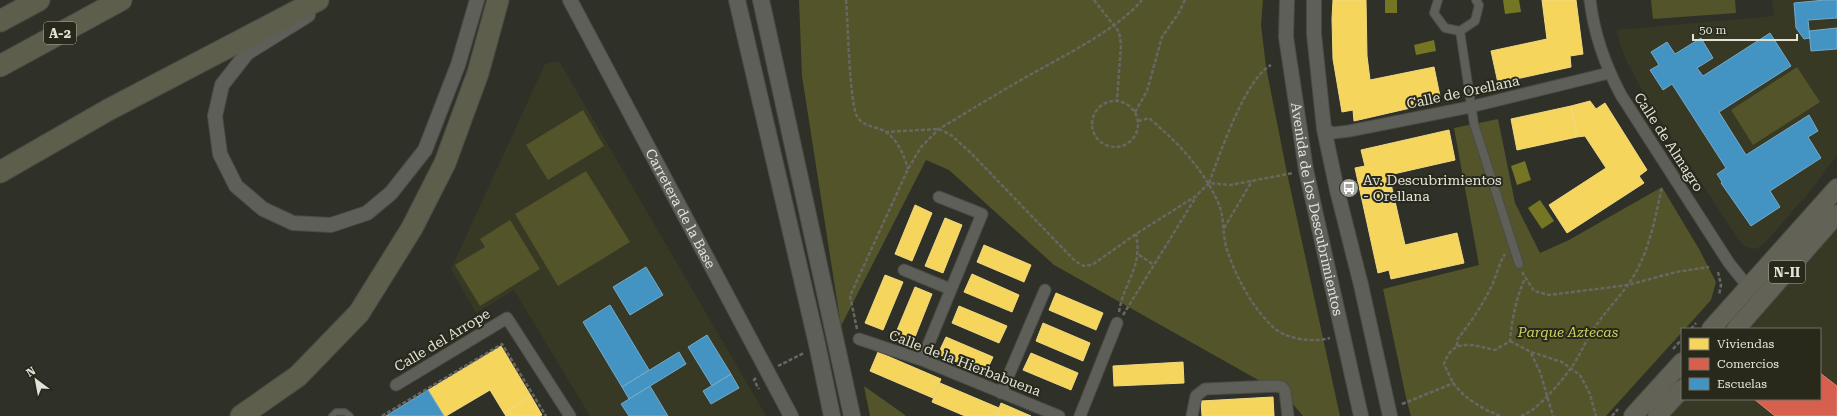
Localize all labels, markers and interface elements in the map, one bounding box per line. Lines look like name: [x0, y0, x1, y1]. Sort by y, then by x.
scale bar: [1693, 16, 1797, 42]
road number: A-2: [44, 22, 76, 44]
text: 50 m: [1699, 23, 1726, 37]
street label: Calle de Orellana: [1405, 72, 1521, 112]
street label: Calle de Almagro: [1631, 90, 1707, 194]
street label: Avenida de los Descubrimientos: [1288, 101, 1346, 318]
street label: Carretera de la Base: [642, 146, 719, 271]
place label: Av. Descubrimientos - Orellana: [1363, 172, 1502, 204]
bus stop icon: Av. Descubrimientos - Orellana: [1338, 177, 1360, 199]
road number: N-II: [1769, 261, 1805, 283]
street label: Calle del Arrope: [391, 305, 493, 375]
park label: Parque Aztecas: [1517, 324, 1619, 340]
street label: Calle de la Hierbabuena: [887, 327, 1044, 400]
legend: [1681, 328, 1821, 400]
text: Viviendas: [1717, 337, 1775, 351]
text: Comercios: [1717, 357, 1779, 371]
north arrow: [16, 360, 56, 400]
text: N: [24, 364, 38, 380]
text: Escuelas: [1717, 377, 1767, 391]

